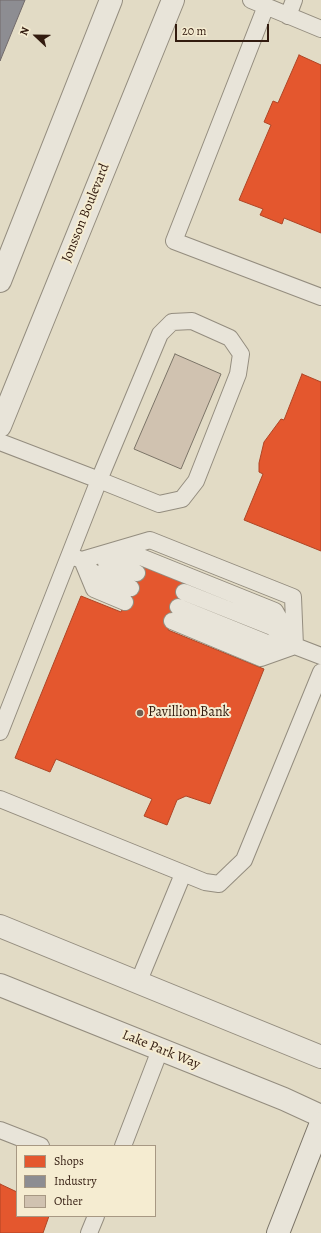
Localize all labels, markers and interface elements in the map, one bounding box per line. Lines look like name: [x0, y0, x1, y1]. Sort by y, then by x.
north arrow: [16, 16, 56, 56]
scale bar: [177, 16, 271, 42]
text: 20 m: [182, 23, 206, 39]
text: N: [16, 25, 33, 38]
street label: Jonsson Boulevard: [59, 161, 113, 265]
place label: Pavillion Bank: [148, 705, 230, 721]
marker: Pavillion Bank: [135, 708, 145, 718]
street label: Lake Park Way: [119, 1027, 203, 1073]
legend: [16, 1145, 156, 1217]
text: Shops: [54, 1153, 84, 1169]
text: Industry: [54, 1173, 97, 1189]
text: Other: [54, 1193, 83, 1209]

